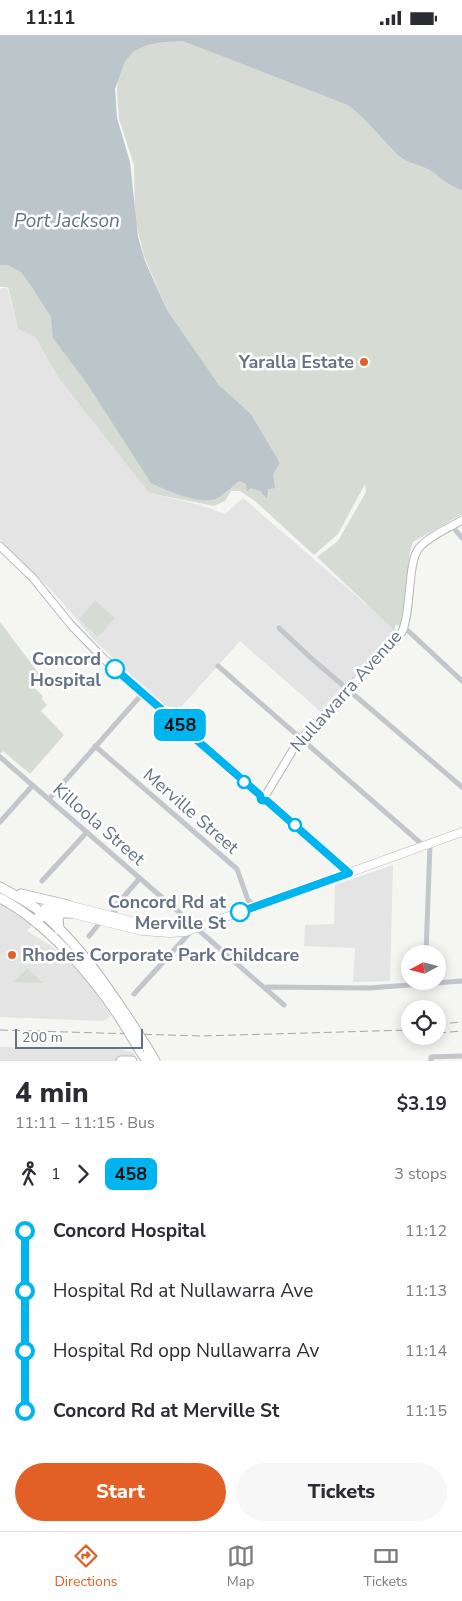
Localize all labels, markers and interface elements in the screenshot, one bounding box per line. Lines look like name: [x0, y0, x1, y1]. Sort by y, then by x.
text: 11:11: [25, 5, 75, 31]
water label: Port Jackson: [14, 208, 120, 234]
place label: Yaralla Estate: [238, 350, 354, 374]
marker: Yaralla Estate: [358, 356, 370, 368]
street label: Nullawarra Avenue: [285, 625, 407, 757]
place label: Concord Hospital: [30, 647, 101, 692]
marker: Concord Hospital: [105, 659, 125, 679]
line badge: 458: [151, 709, 209, 741]
text: 458: [164, 713, 196, 737]
street label: Merville Street: [138, 763, 244, 860]
unlabelled marker: [237, 775, 251, 789]
street label: Killoola Street: [48, 777, 151, 871]
unlabelled marker: [288, 818, 302, 832]
place label: Concord Rd at Merville St: [108, 890, 226, 935]
marker: Concord Rd at Merville St: [230, 902, 250, 922]
place label: Rhodes Corporate Park Childcare: [22, 943, 300, 967]
north arrow: [401, 945, 446, 990]
map controls: [401, 945, 446, 1045]
marker: Rhodes Corporate Park Childcare: [6, 949, 18, 961]
button: locate: [401, 1000, 446, 1045]
scale bar: [15, 1026, 142, 1049]
text: 200 m: [22, 1028, 63, 1047]
text: 4 min: [15, 1074, 89, 1112]
text: $3.19: [397, 1091, 447, 1117]
text: 11:11 – 11:15 · Bus: [15, 1112, 155, 1134]
icon: walk: [15, 1160, 43, 1188]
icon: forward: [69, 1160, 97, 1188]
text: 458: [115, 1162, 147, 1186]
text: 1: [51, 1163, 61, 1185]
text: 3 stops: [394, 1163, 447, 1185]
text: Concord Hospital: [53, 1218, 206, 1244]
text: 11:12: [405, 1220, 447, 1242]
text: Hospital Rd at Nullawarra Ave: [53, 1278, 313, 1304]
text: 11:13: [405, 1280, 447, 1302]
text: Hospital Rd opp Nullawarra Av: [53, 1338, 319, 1364]
text: 11:14: [405, 1340, 447, 1362]
text: Concord Rd at Merville St: [53, 1398, 279, 1424]
text: 11:15: [405, 1400, 447, 1422]
button: Start: [15, 1463, 226, 1521]
button: Tickets: [236, 1463, 447, 1521]
tab: Directions: [54, 1542, 118, 1591]
tab: Map: [227, 1542, 255, 1591]
tab: Tickets: [363, 1542, 408, 1591]

